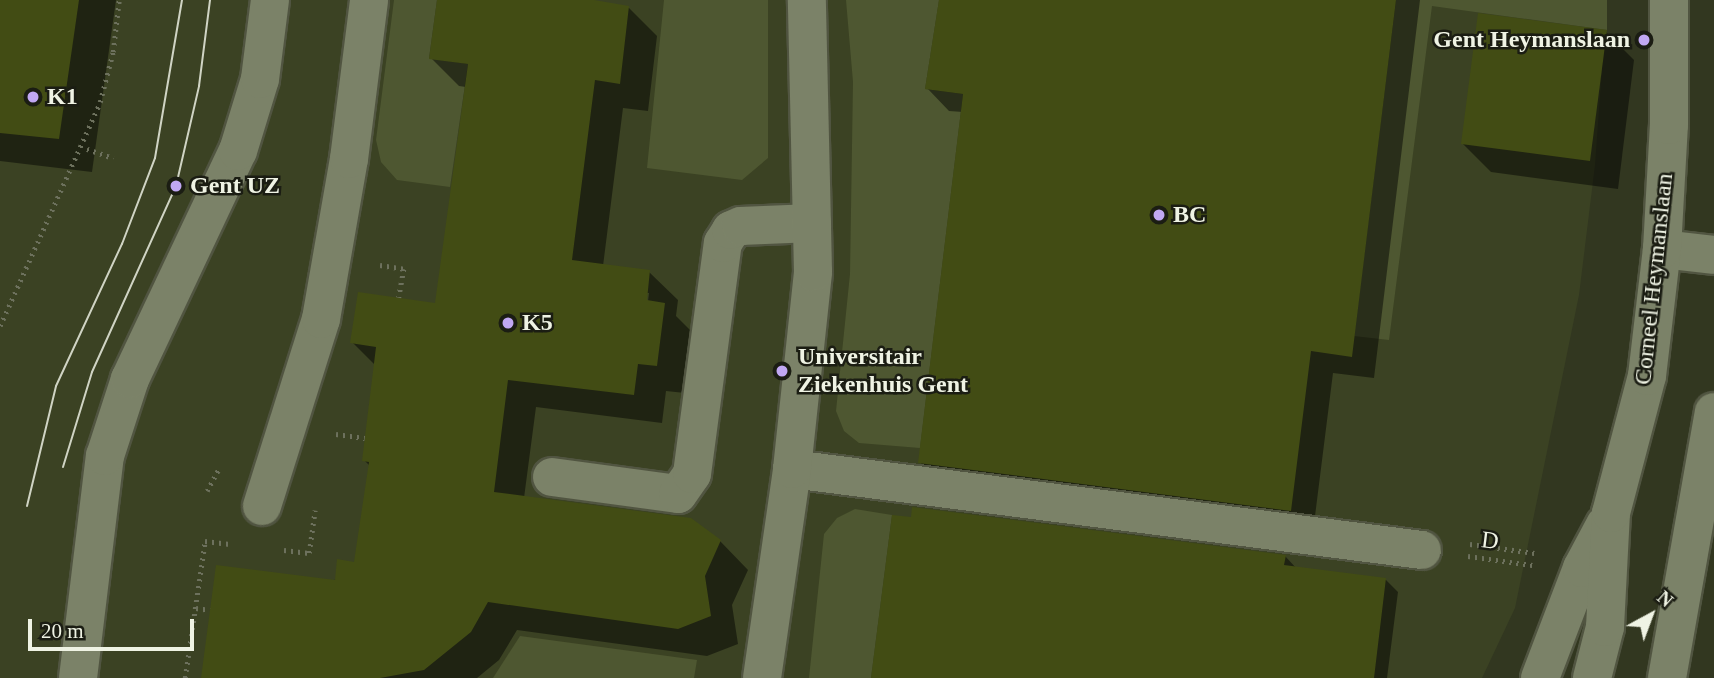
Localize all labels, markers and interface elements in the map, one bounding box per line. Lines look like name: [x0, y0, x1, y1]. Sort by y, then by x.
place label: Gent Heymanslaan: [1433, 26, 1630, 54]
marker: Gent Heymanslaan: [1636, 32, 1652, 48]
place label: K1: [47, 83, 78, 111]
marker: K1: [25, 89, 41, 105]
place label: Gent UZ: [190, 172, 280, 200]
street label: Corneel Heymanslaan: [1629, 172, 1679, 386]
marker: Gent UZ: [168, 178, 184, 194]
place label: BC: [1173, 201, 1206, 229]
marker: BC: [1151, 207, 1167, 223]
place label: K5: [522, 309, 553, 337]
marker: K5: [500, 315, 516, 331]
place label: Universitair Ziekenhuis Gent: [798, 343, 968, 399]
marker: Universitair Ziekenhuis Gent: [772, 361, 792, 381]
street label: D: [1480, 526, 1500, 556]
north arrow: [1616, 580, 1686, 650]
text: N: [1653, 586, 1677, 611]
scale bar: [32, 604, 198, 648]
text: 20 m: [41, 619, 84, 643]

